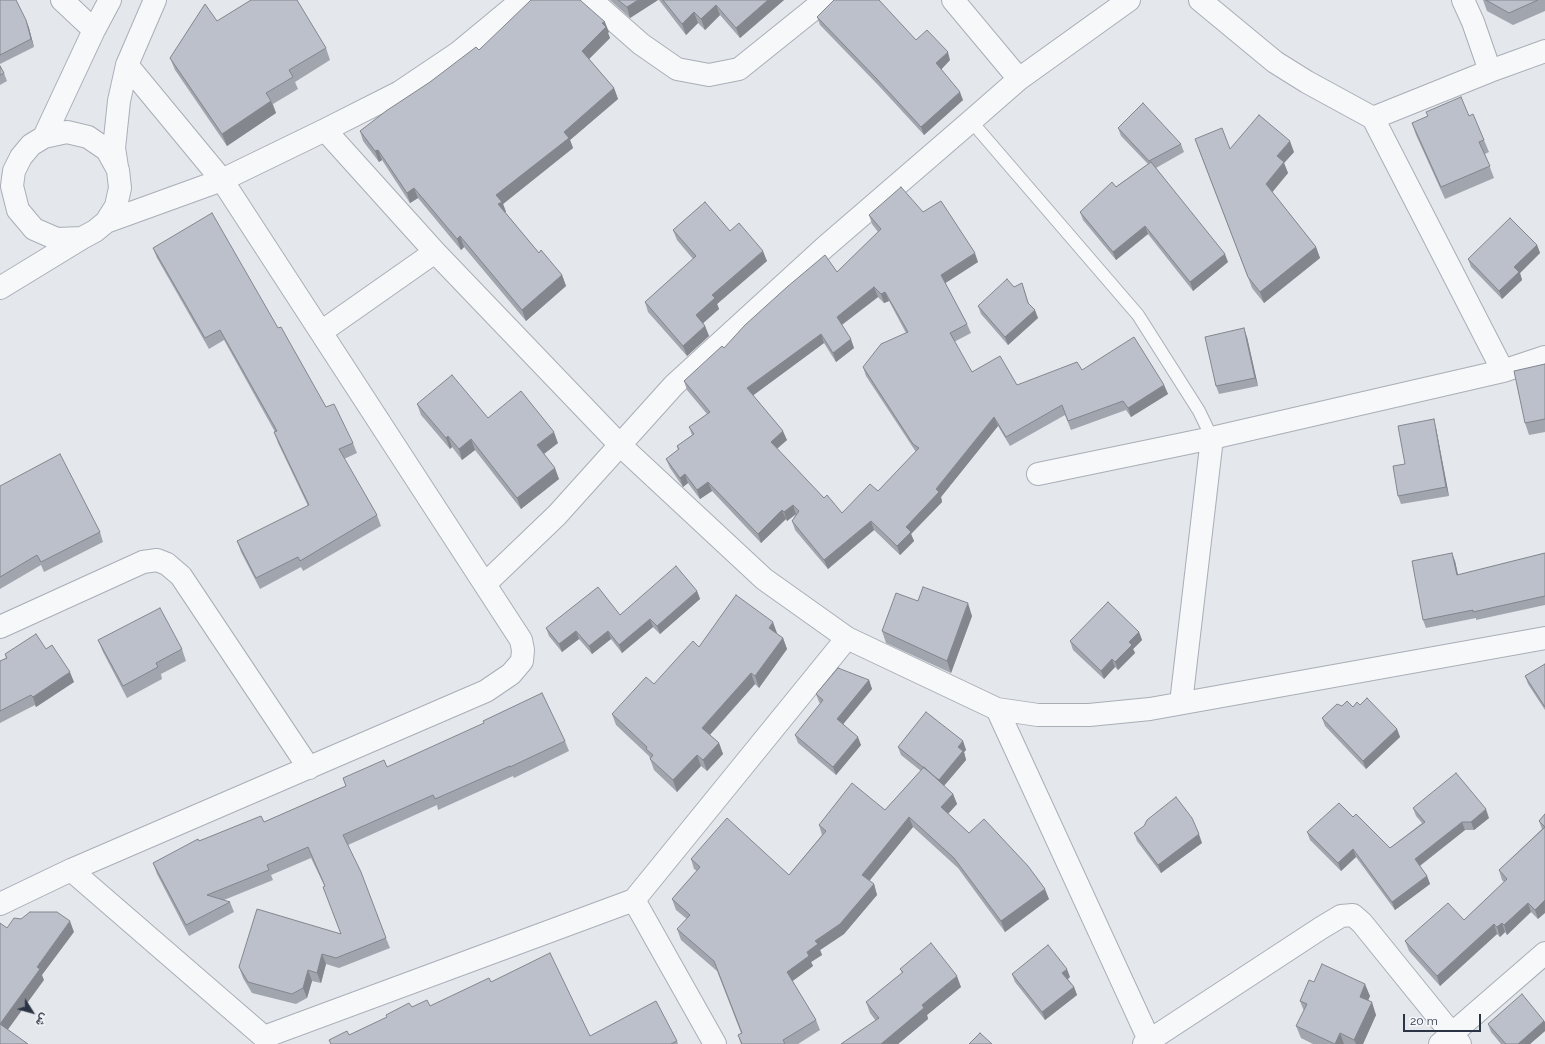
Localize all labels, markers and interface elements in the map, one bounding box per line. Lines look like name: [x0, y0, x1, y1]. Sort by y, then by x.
north arrow: [12, 992, 52, 1032]
scale bar: [1405, 1006, 1483, 1032]
text: ش: [33, 1010, 51, 1029]
text: 20 m: [1410, 1014, 1438, 1028]

